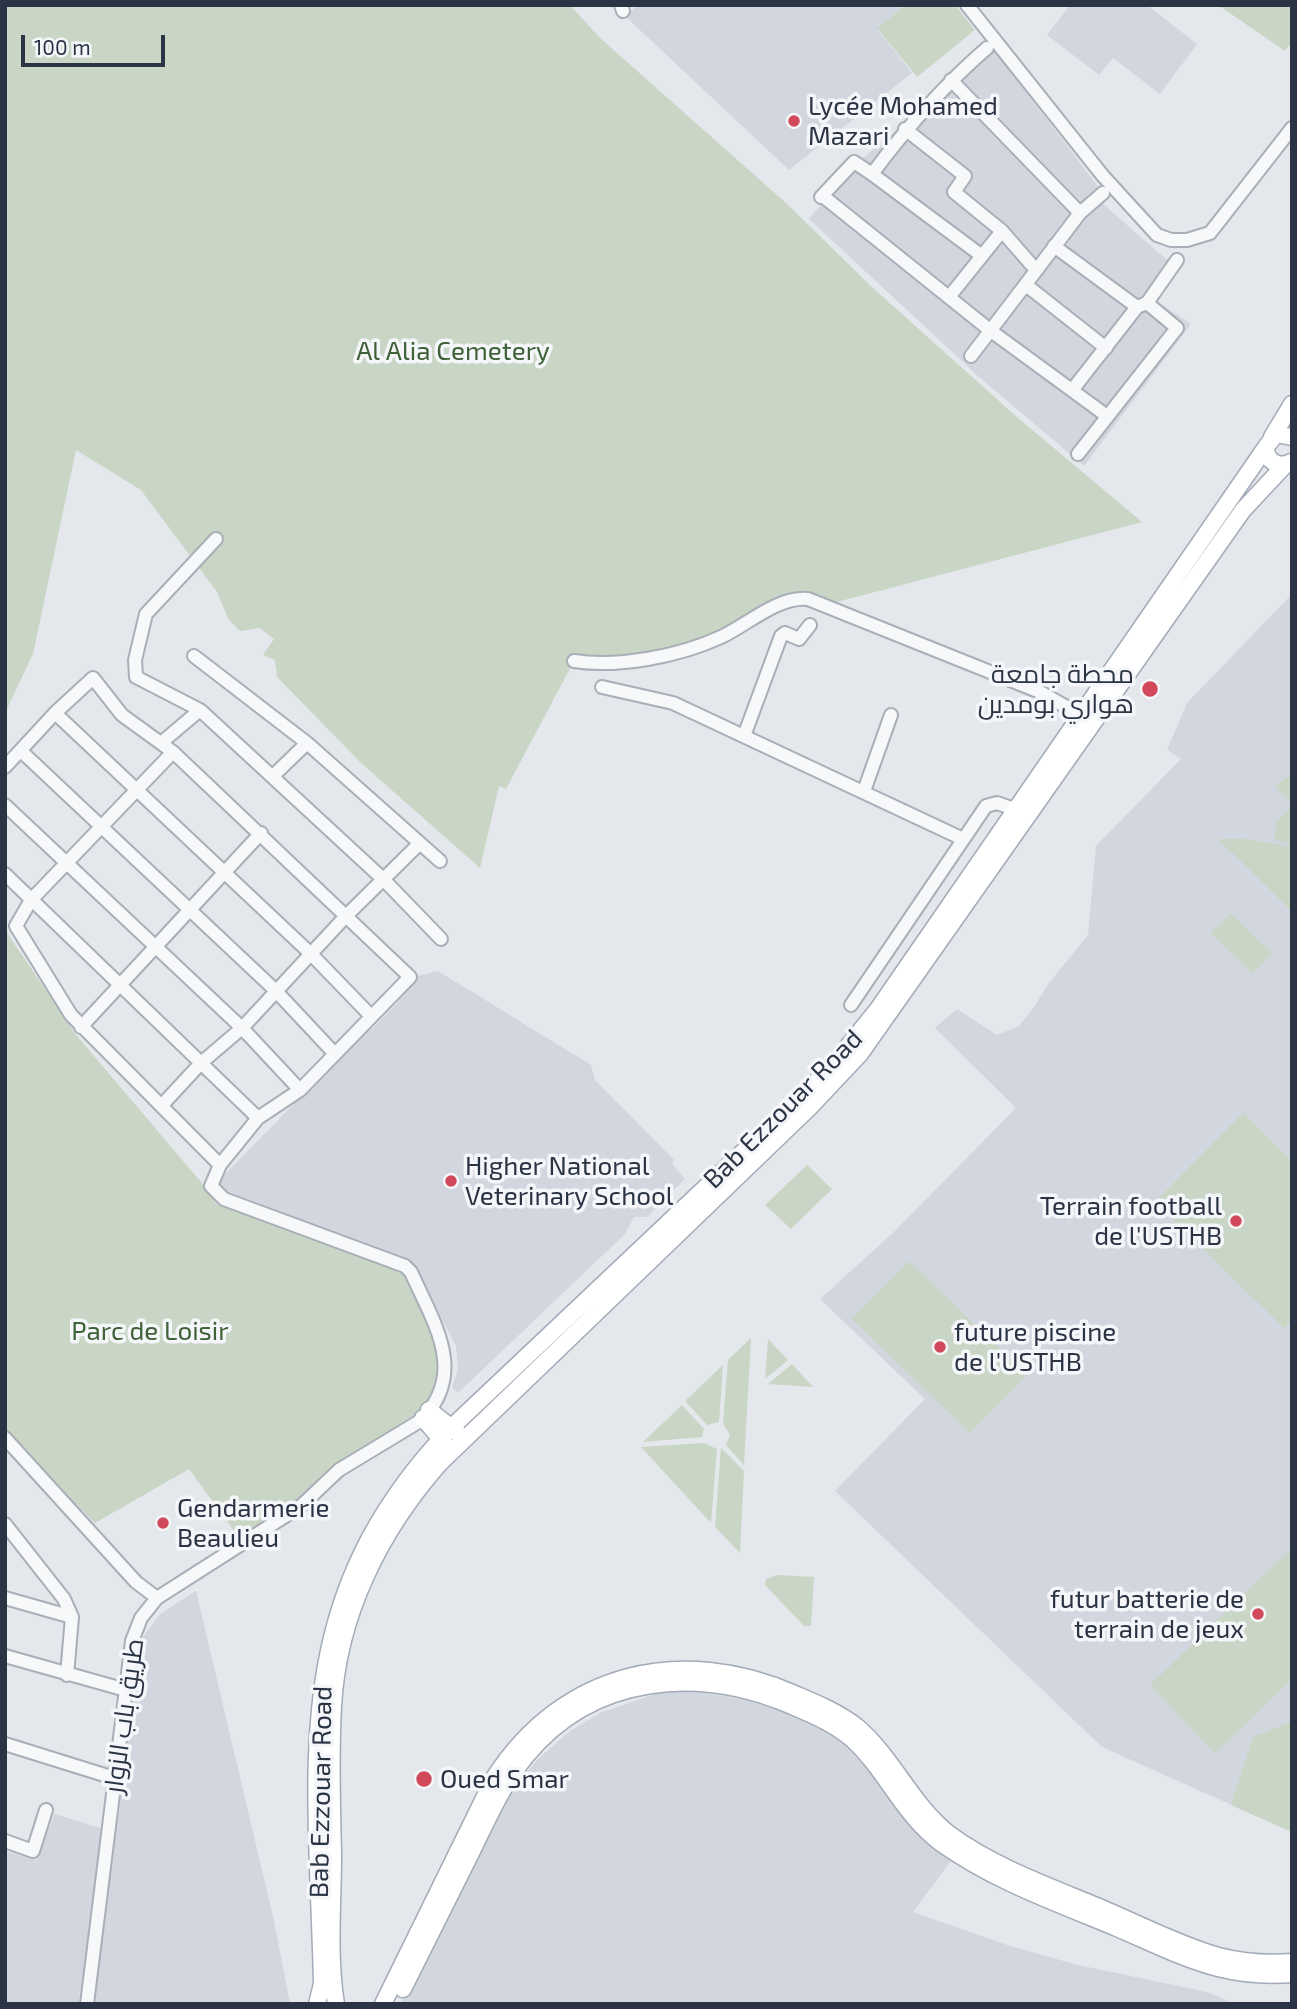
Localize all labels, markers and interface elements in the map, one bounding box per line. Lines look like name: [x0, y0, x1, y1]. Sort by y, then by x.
scale bar: [24, 21, 168, 65]
text: 100 m: [34, 34, 91, 59]
place label: Lycée Mohamed Mazari: [808, 90, 998, 152]
marker: Lycée Mohamed Mazari: [786, 113, 802, 129]
park label: Al Alia Cemetery: [356, 335, 550, 367]
place label: محطة جامعة هواري بومدين: [978, 658, 1134, 720]
marker: محطة جامعة هواري بومدين: [1140, 679, 1160, 699]
street label: Bab Ezzouar Road: [697, 1023, 869, 1195]
place label: Higher National Veterinary School: [465, 1150, 674, 1212]
marker: Higher National Veterinary School: [443, 1173, 459, 1189]
place label: Terrain football de l'USTHB: [1040, 1190, 1222, 1252]
marker: Terrain football de l'USTHB: [1228, 1213, 1244, 1229]
park label: Parc de Loisir: [71, 1315, 229, 1347]
place label: future piscine de l'USTHB: [954, 1316, 1116, 1378]
marker: future piscine de l'USTHB: [932, 1339, 948, 1355]
place label: Gendarmerie Beaulieu: [177, 1492, 330, 1554]
marker: Gendarmerie Beaulieu: [155, 1515, 171, 1531]
place label: futur batterie de terrain de jeux: [1050, 1583, 1244, 1644]
marker: futur batterie de terrain de jeux: [1250, 1606, 1266, 1622]
street label: طريق باب الزوار: [98, 1637, 150, 1795]
street label: Bab Ezzouar Road: [304, 1686, 338, 1898]
place label: Oued Smar: [440, 1763, 569, 1795]
marker: Oued Smar: [414, 1769, 434, 1789]

